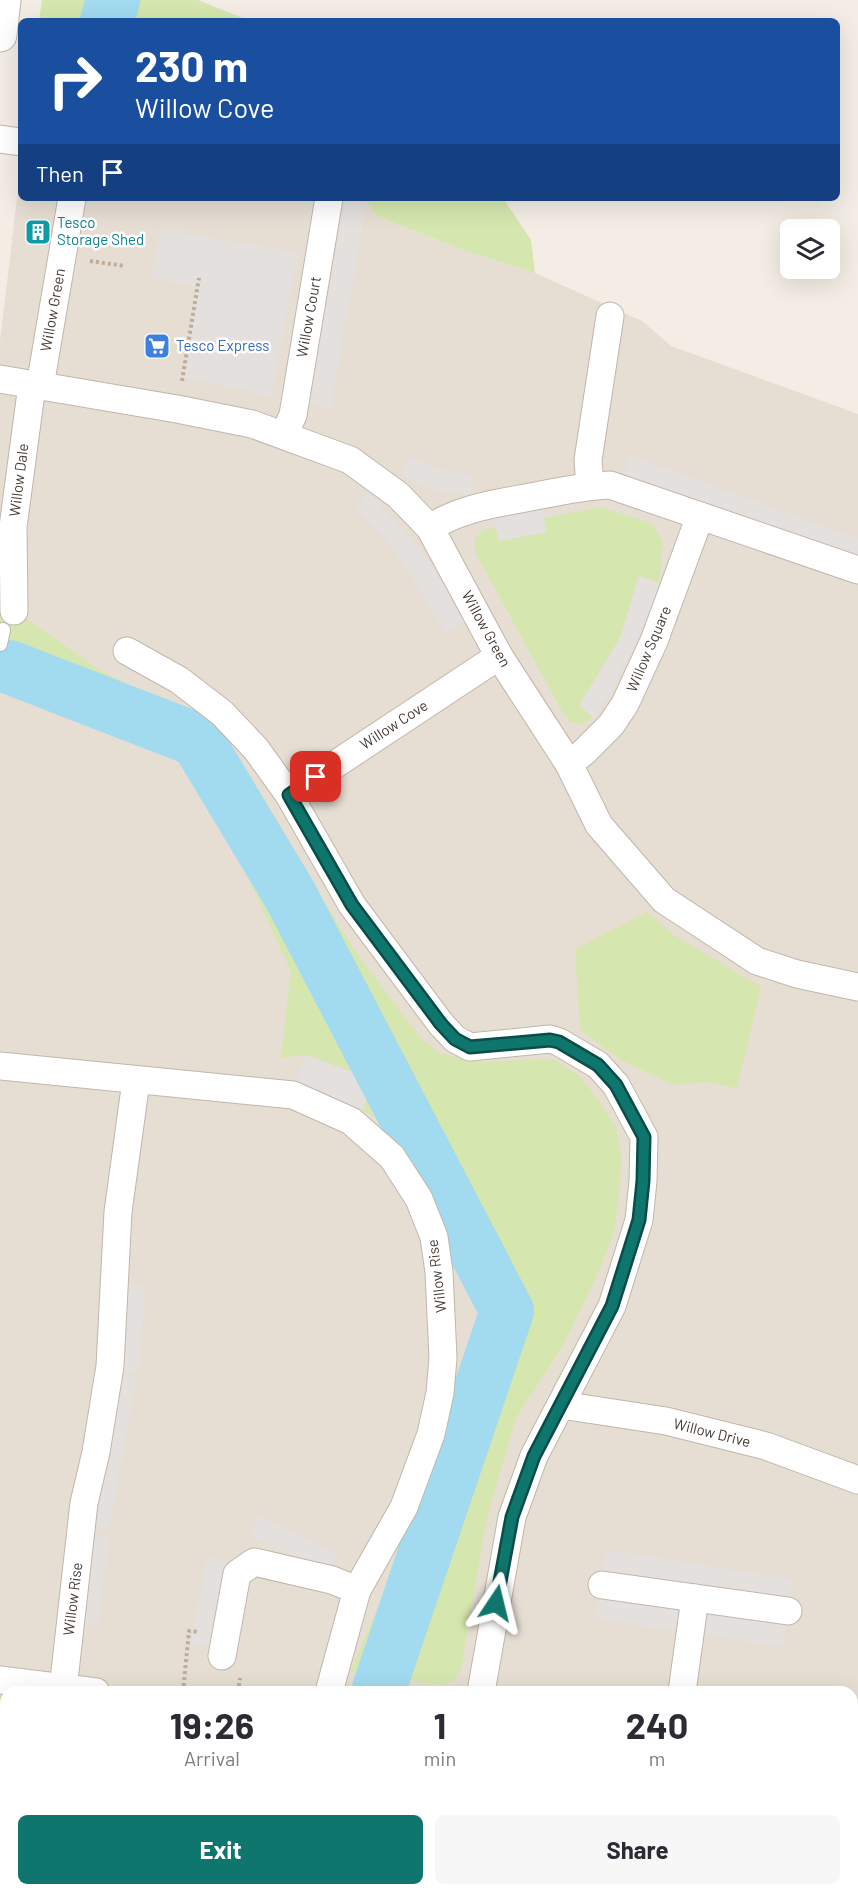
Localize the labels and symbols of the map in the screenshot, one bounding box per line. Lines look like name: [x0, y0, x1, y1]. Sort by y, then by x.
place label: Tesco Storage Shed: [57, 213, 144, 248]
building icon: Tesco Storage Shed: [23, 217, 53, 247]
street label: Willow Green: [36, 267, 68, 353]
street label: Willow Court: [292, 275, 324, 359]
supermarket icon: Tesco Express: [142, 331, 172, 361]
place label: Tesco Express: [176, 336, 269, 354]
street label: Willow Dale: [5, 442, 31, 518]
street label: Willow Green: [459, 587, 515, 670]
street label: Willow Square: [622, 603, 674, 694]
street label: Willow Cove: [356, 696, 431, 753]
pin: [290, 751, 341, 802]
street label: Willow Rise: [423, 1238, 449, 1314]
street label: Willow Drive: [672, 1414, 753, 1450]
street label: Willow Rise: [59, 1561, 85, 1637]
position arrow: [464, 1571, 528, 1635]

